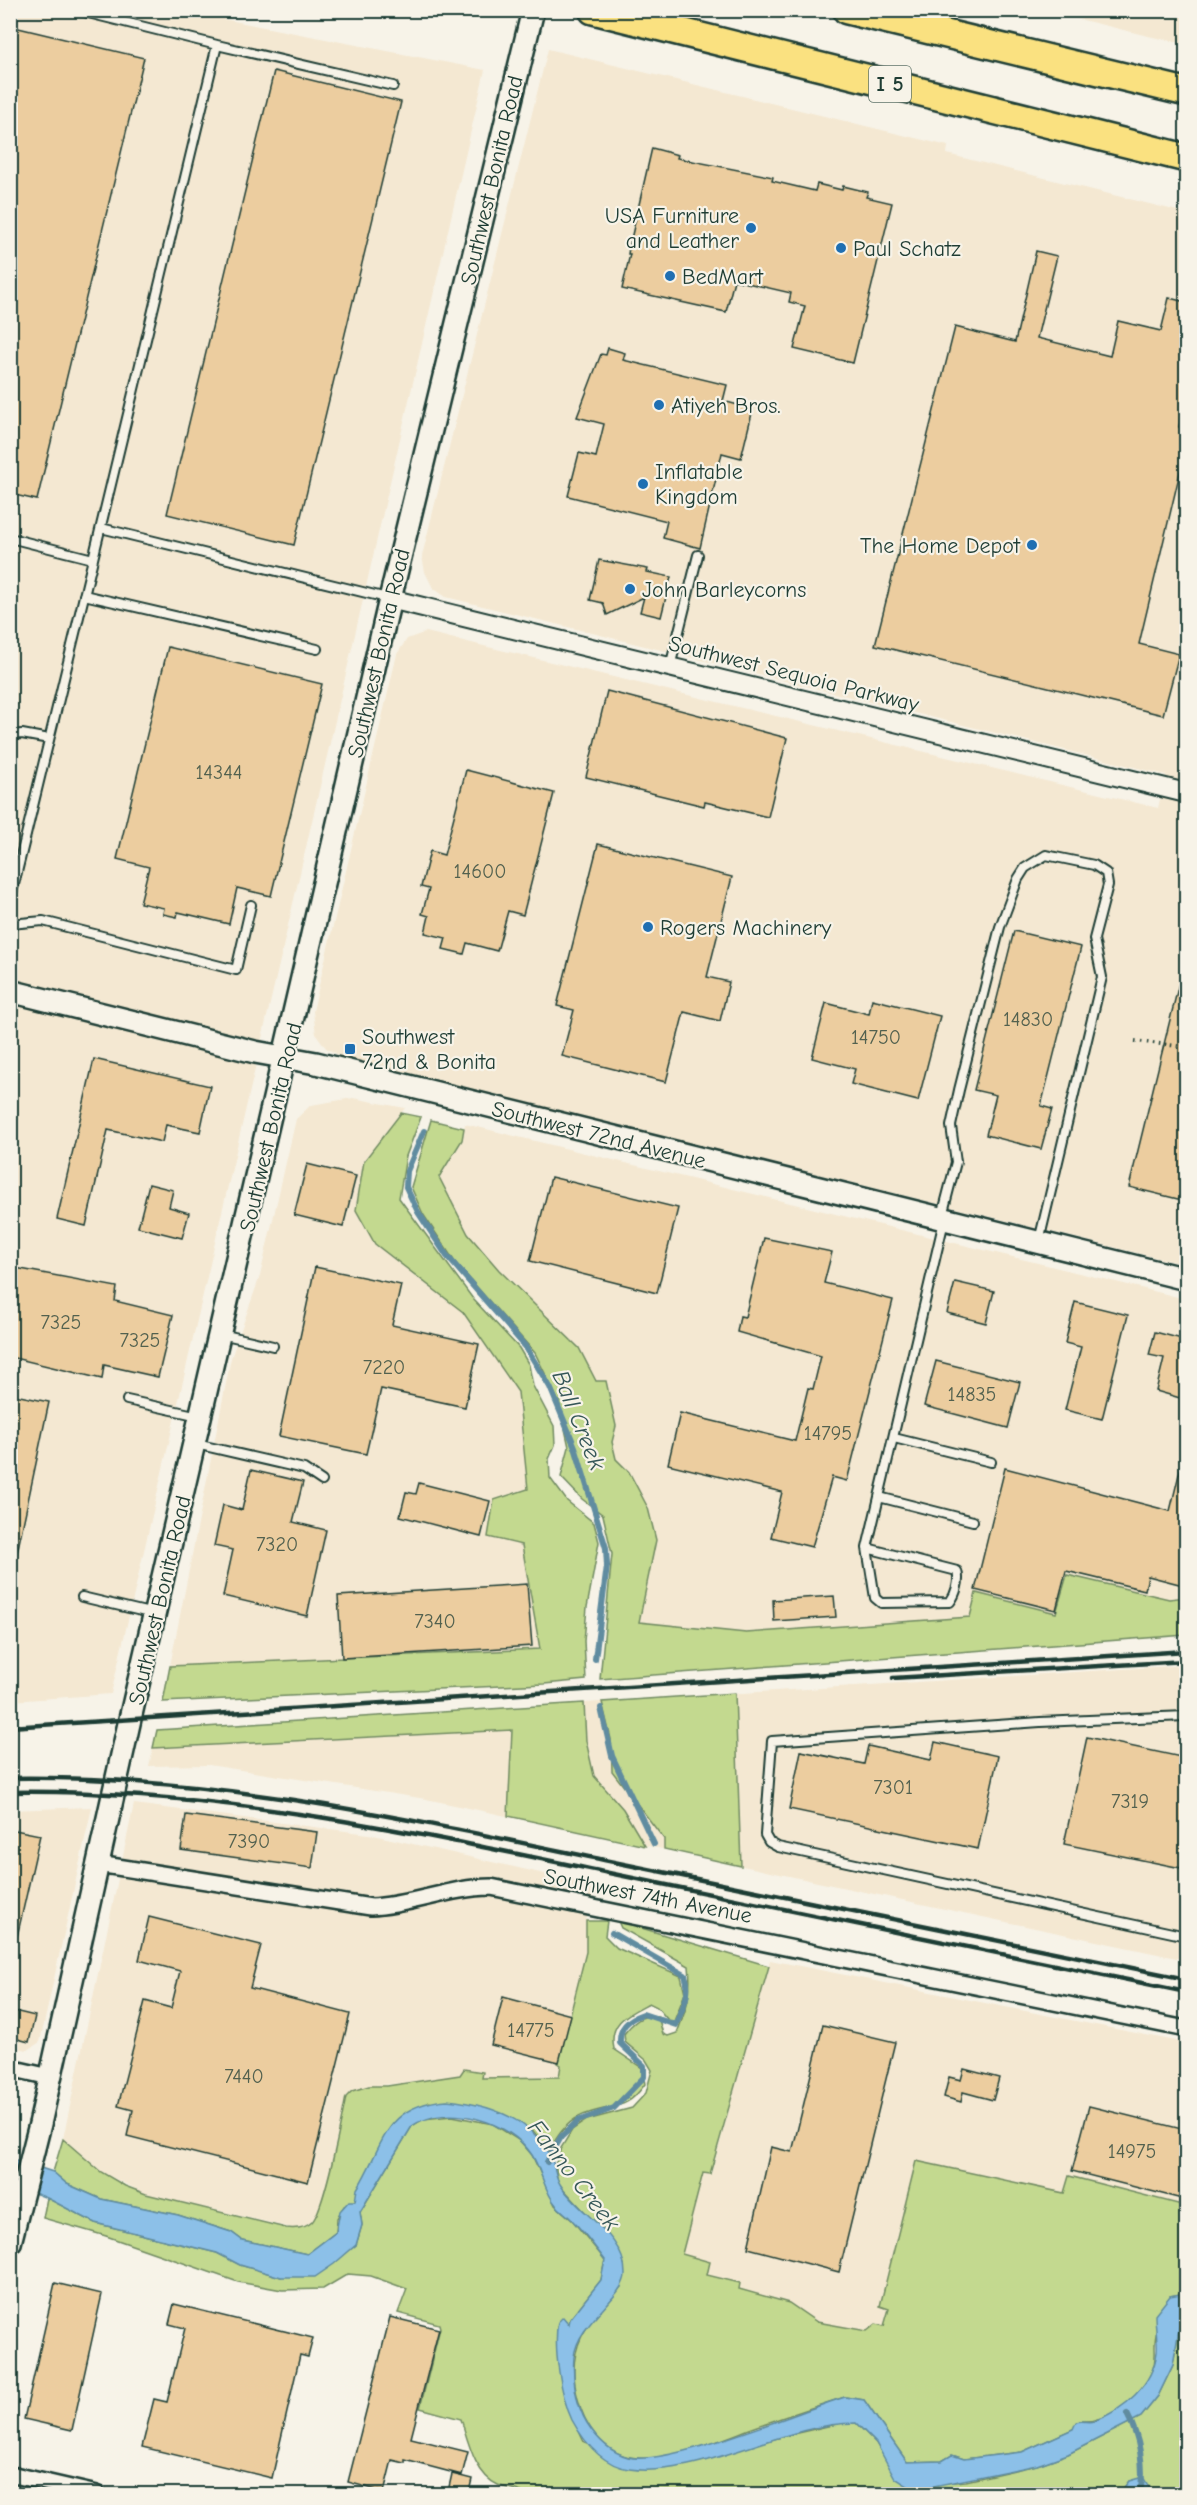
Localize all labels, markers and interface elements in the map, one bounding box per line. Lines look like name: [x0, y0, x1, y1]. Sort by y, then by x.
road number: I 5: [869, 66, 911, 102]
street label: Southwest Bonita Road: [455, 73, 529, 287]
place label: USA Furniture and Leather: [605, 203, 739, 254]
marker: USA Furniture and Leather: [744, 221, 758, 235]
place label: Paul Schatz: [853, 236, 961, 262]
marker: Paul Schatz: [834, 241, 848, 255]
place label: BedMart: [682, 264, 764, 290]
marker: BedMart: [663, 269, 677, 283]
place label: Atiyeh Bros.: [671, 393, 781, 419]
marker: Atiyeh Bros.: [652, 398, 666, 412]
place label: Inflatable Kingdom: [655, 459, 743, 510]
marker: Inflatable Kingdom: [636, 477, 650, 491]
place label: The Home Depot: [860, 533, 1021, 559]
marker: The Home Depot: [1025, 538, 1039, 552]
street label: Southwest Bonita Road: [342, 546, 416, 760]
place label: John Barleycorns: [642, 577, 806, 603]
marker: John Barleycorns: [623, 582, 637, 596]
street label: Southwest Sequoia Parkway: [666, 630, 922, 718]
house number: 14344: [195, 761, 243, 784]
house number: 14600: [454, 860, 506, 883]
place label: Rogers Machinery: [660, 915, 832, 941]
marker: Rogers Machinery: [641, 920, 655, 934]
house number: 14830: [1003, 1008, 1053, 1031]
street label: Southwest Bonita Road: [234, 1020, 308, 1234]
place label: Southwest 72nd & Bonita: [362, 1024, 496, 1075]
house number: 14750: [851, 1026, 901, 1049]
marker: Southwest 72nd & Bonita: [343, 1042, 357, 1056]
street label: Southwest 72nd Avenue: [489, 1096, 709, 1174]
house number: 7325: [41, 1311, 81, 1334]
house number: 7325: [120, 1329, 160, 1352]
house number: 7220: [363, 1356, 405, 1379]
water label: Ball Creek: [546, 1366, 612, 1474]
house number: 14835: [948, 1383, 996, 1406]
house number: 14795: [804, 1422, 852, 1445]
street label: Southwest Bonita Road: [123, 1493, 197, 1707]
house number: 7320: [256, 1533, 298, 1556]
house number: 7340: [414, 1610, 456, 1633]
house number: 7301: [873, 1776, 913, 1799]
house number: 7319: [1111, 1790, 1149, 1813]
house number: 7390: [228, 1830, 270, 1853]
street label: Southwest 74th Avenue: [542, 1863, 754, 1929]
house number: 14775: [507, 2019, 555, 2042]
house number: 7440: [224, 2065, 264, 2088]
water label: Fanno Creek: [522, 2114, 626, 2236]
house number: 14975: [1108, 2140, 1156, 2163]

